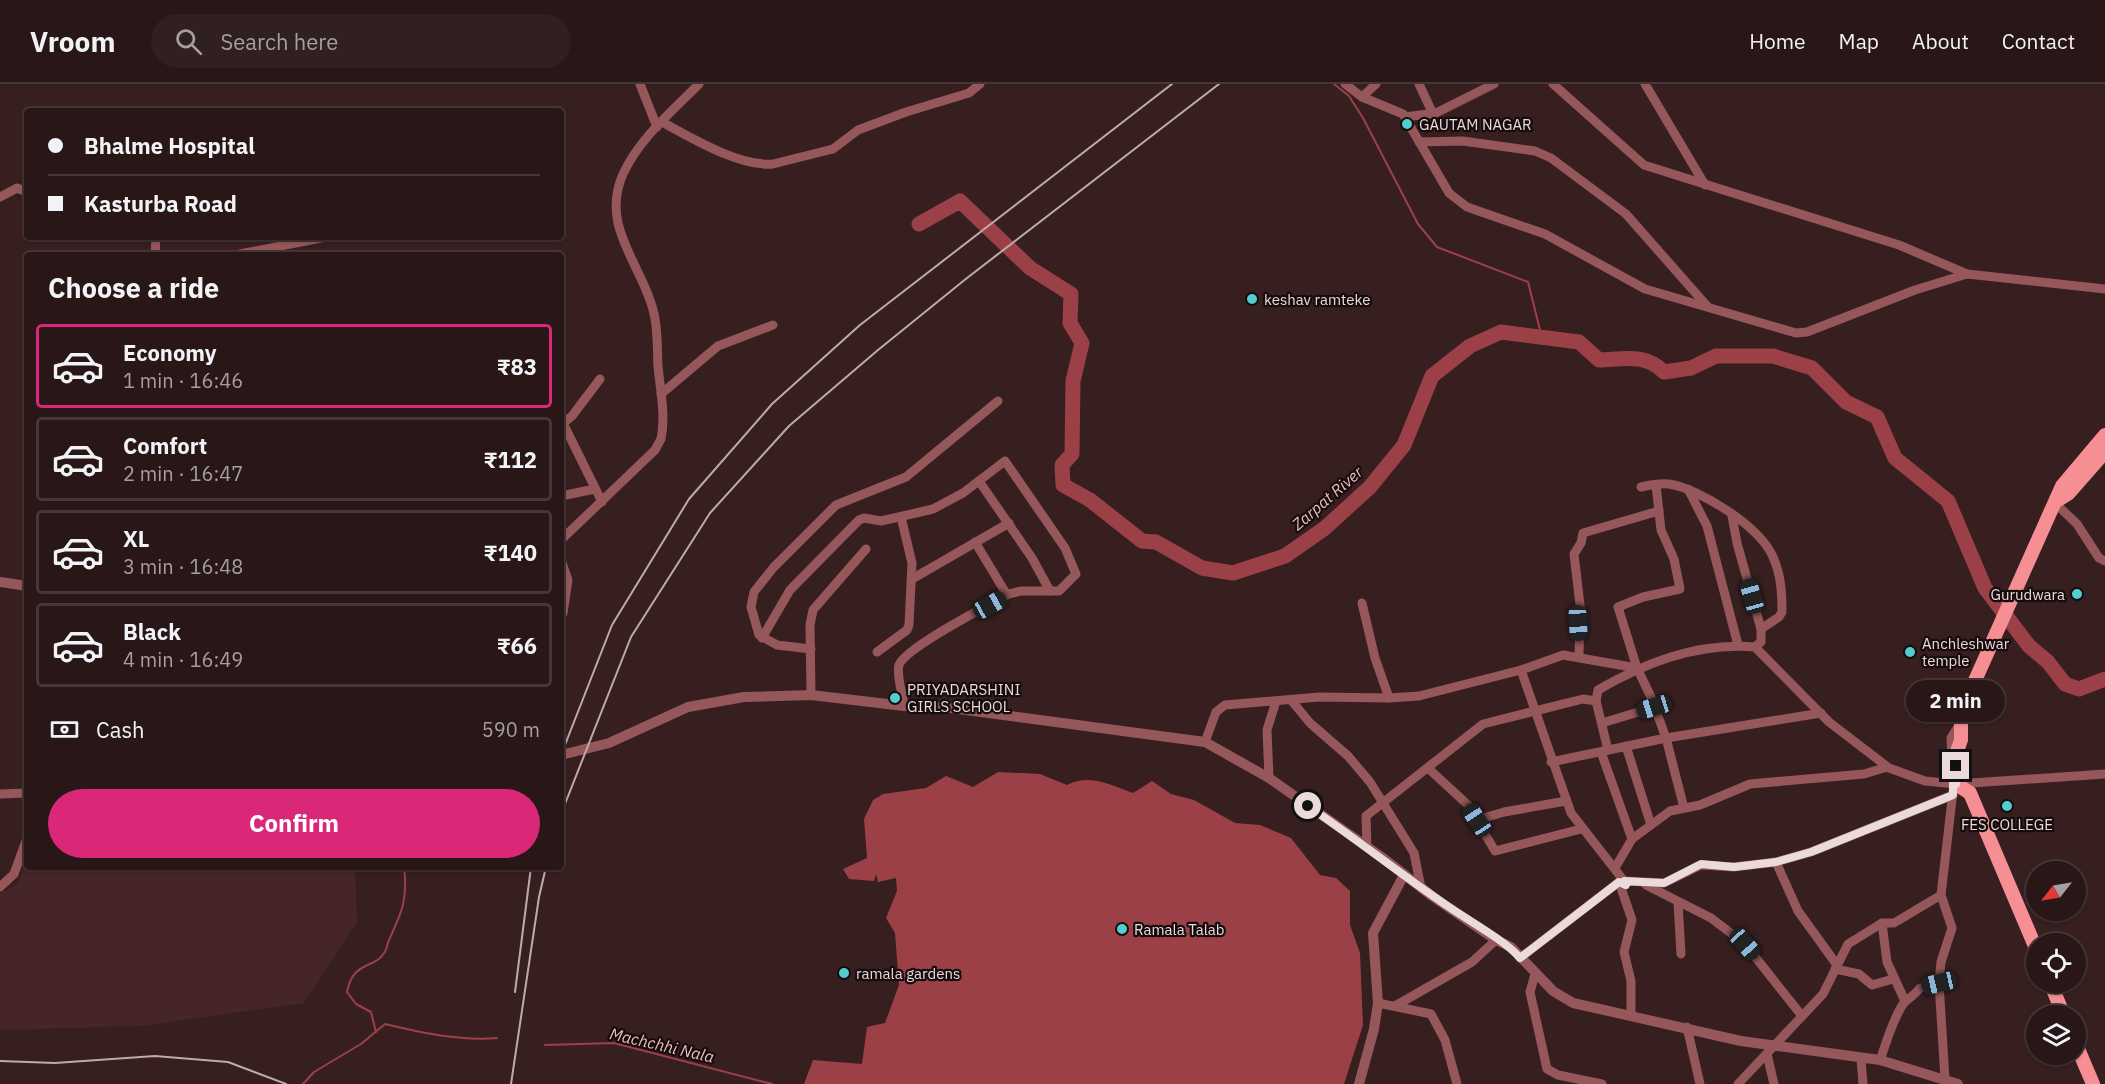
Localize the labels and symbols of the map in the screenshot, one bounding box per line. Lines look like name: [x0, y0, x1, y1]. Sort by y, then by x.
place label: GAUTAM NAGAR: [1419, 115, 1532, 134]
marker: GAUTAM NAGAR: [1400, 117, 1414, 131]
place label: keshav ramteke: [1264, 290, 1370, 309]
marker: keshav ramteke: [1245, 292, 1259, 306]
water label: Zarpat River: [1287, 461, 1367, 535]
car: [1738, 576, 1766, 616]
place label: Gurudwara: [1990, 585, 2065, 604]
marker: Gurudwara: [2070, 587, 2084, 601]
car: [970, 588, 1010, 622]
car: [1568, 605, 1588, 641]
place label: Anchleshwar temple: [1922, 634, 2010, 670]
marker: Anchleshwar temple: [1903, 645, 1917, 659]
callout: 2 min: [1906, 679, 2006, 721]
place label: PRIYADARSHINI GIRLS SCHOOL: [907, 680, 1020, 716]
marker: PRIYADARSHINI GIRLS SCHOOL: [888, 691, 902, 705]
car: [1634, 693, 1674, 721]
route end: [1942, 752, 1969, 779]
route start: [1294, 792, 1321, 819]
marker: FES COLLEGE: [2000, 799, 2014, 813]
car: [1460, 800, 1494, 840]
place label: FES COLLEGE: [1961, 815, 2053, 834]
north arrow: [2026, 861, 2086, 921]
place label: Ramala Talab: [1134, 920, 1225, 939]
marker: Ramala Talab: [1115, 922, 1129, 936]
car: [1726, 925, 1764, 963]
place label: ramala gardens: [856, 964, 960, 983]
marker: ramala gardens: [837, 966, 851, 980]
car: [1919, 970, 1959, 996]
water label: Machchhi Nala: [608, 1023, 716, 1067]

